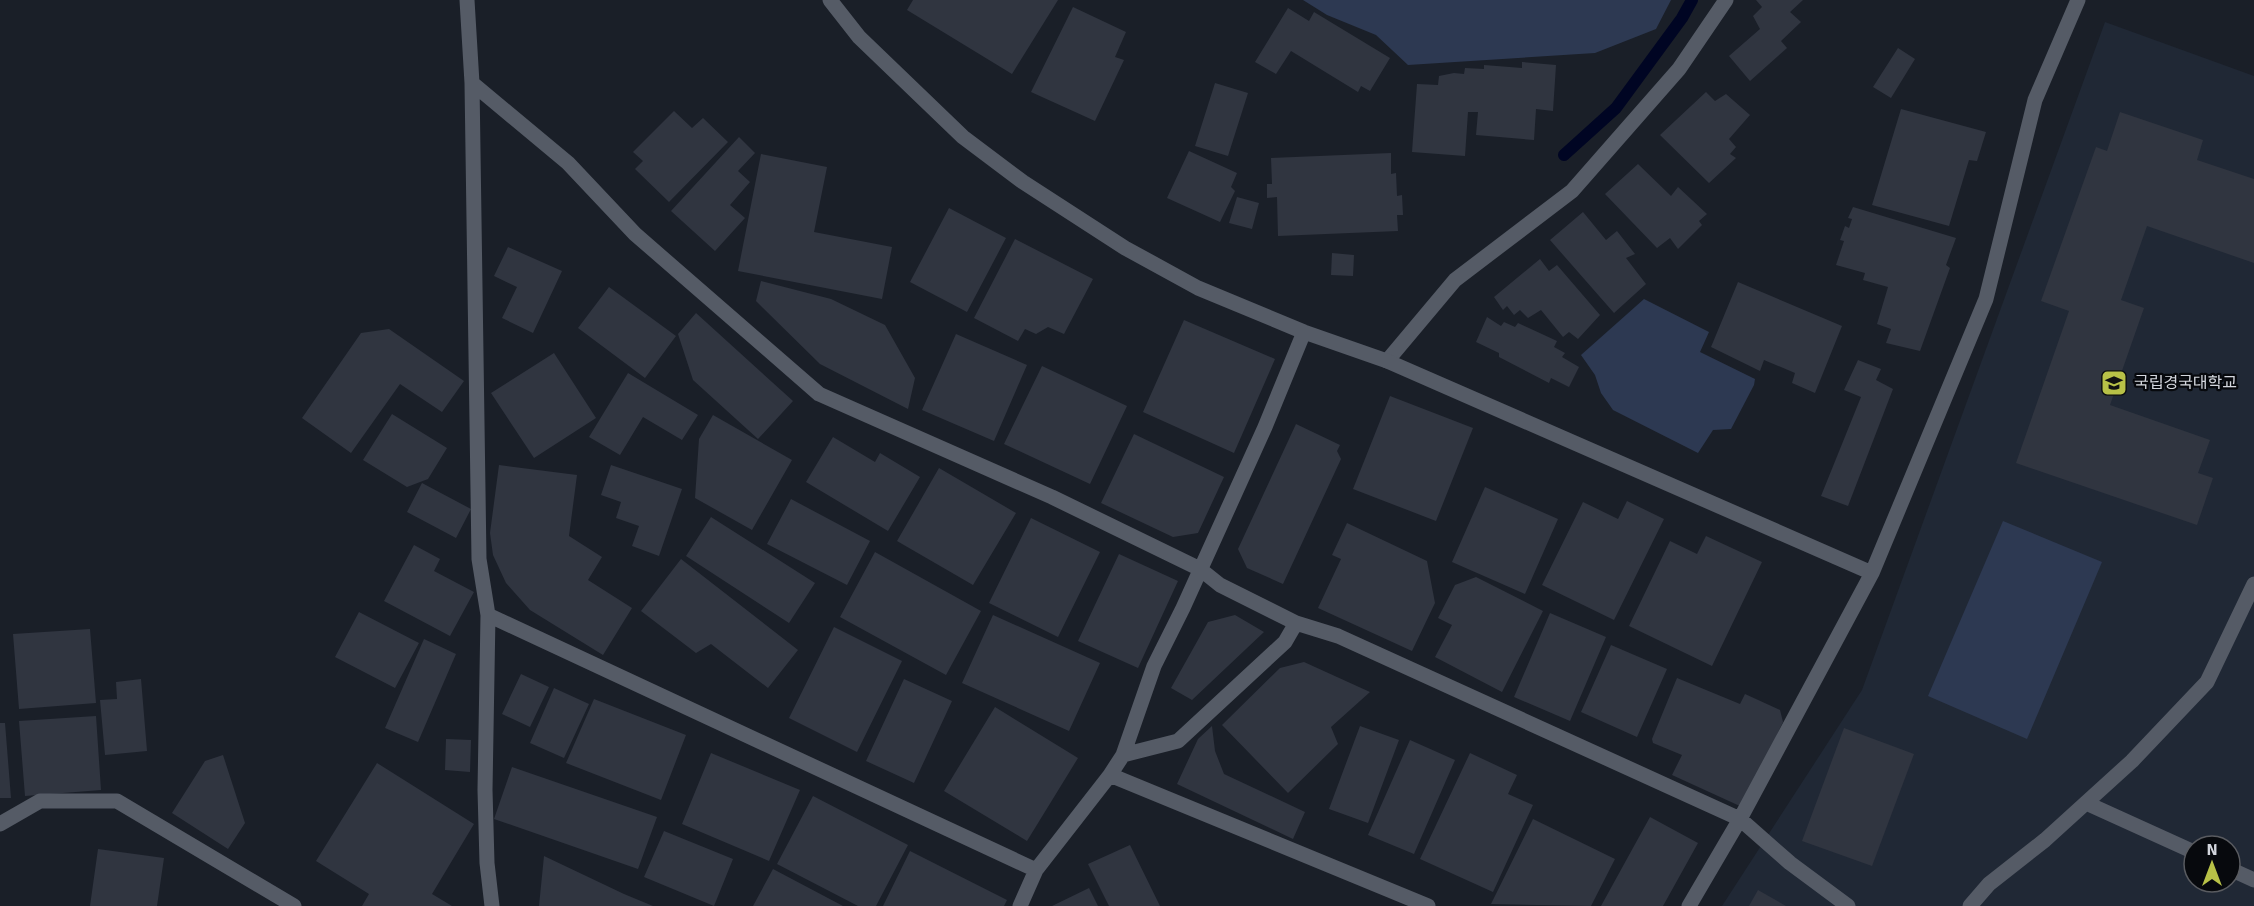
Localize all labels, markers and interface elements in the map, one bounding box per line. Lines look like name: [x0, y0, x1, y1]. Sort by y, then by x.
school or university icon: 국립경국대학교: [2099, 368, 2129, 398]
place label: 국립경국대학교: [2134, 373, 2237, 393]
north arrow: [2182, 834, 2242, 894]
text: N: [2206, 840, 2218, 860]

